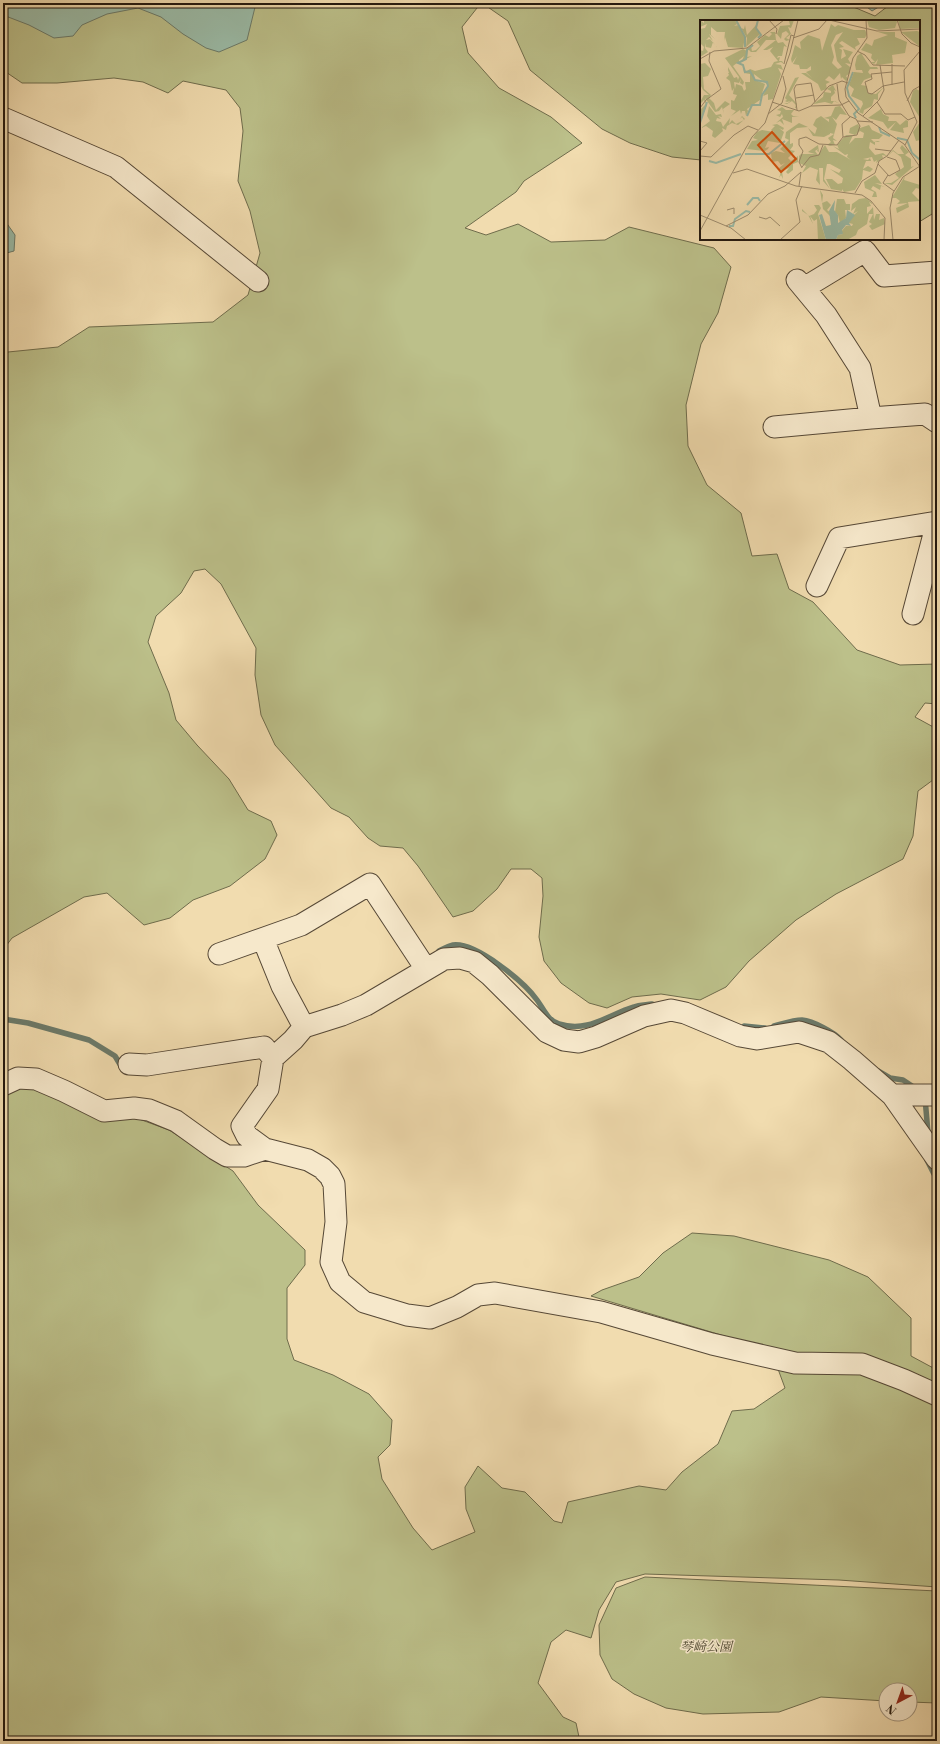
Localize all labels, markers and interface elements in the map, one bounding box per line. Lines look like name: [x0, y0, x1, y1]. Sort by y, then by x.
inset map: [700, 20, 920, 240]
park label: 琴崎公園: [680, 1639, 734, 1655]
north arrow: [878, 1682, 918, 1722]
text: N: [884, 1700, 900, 1717]

